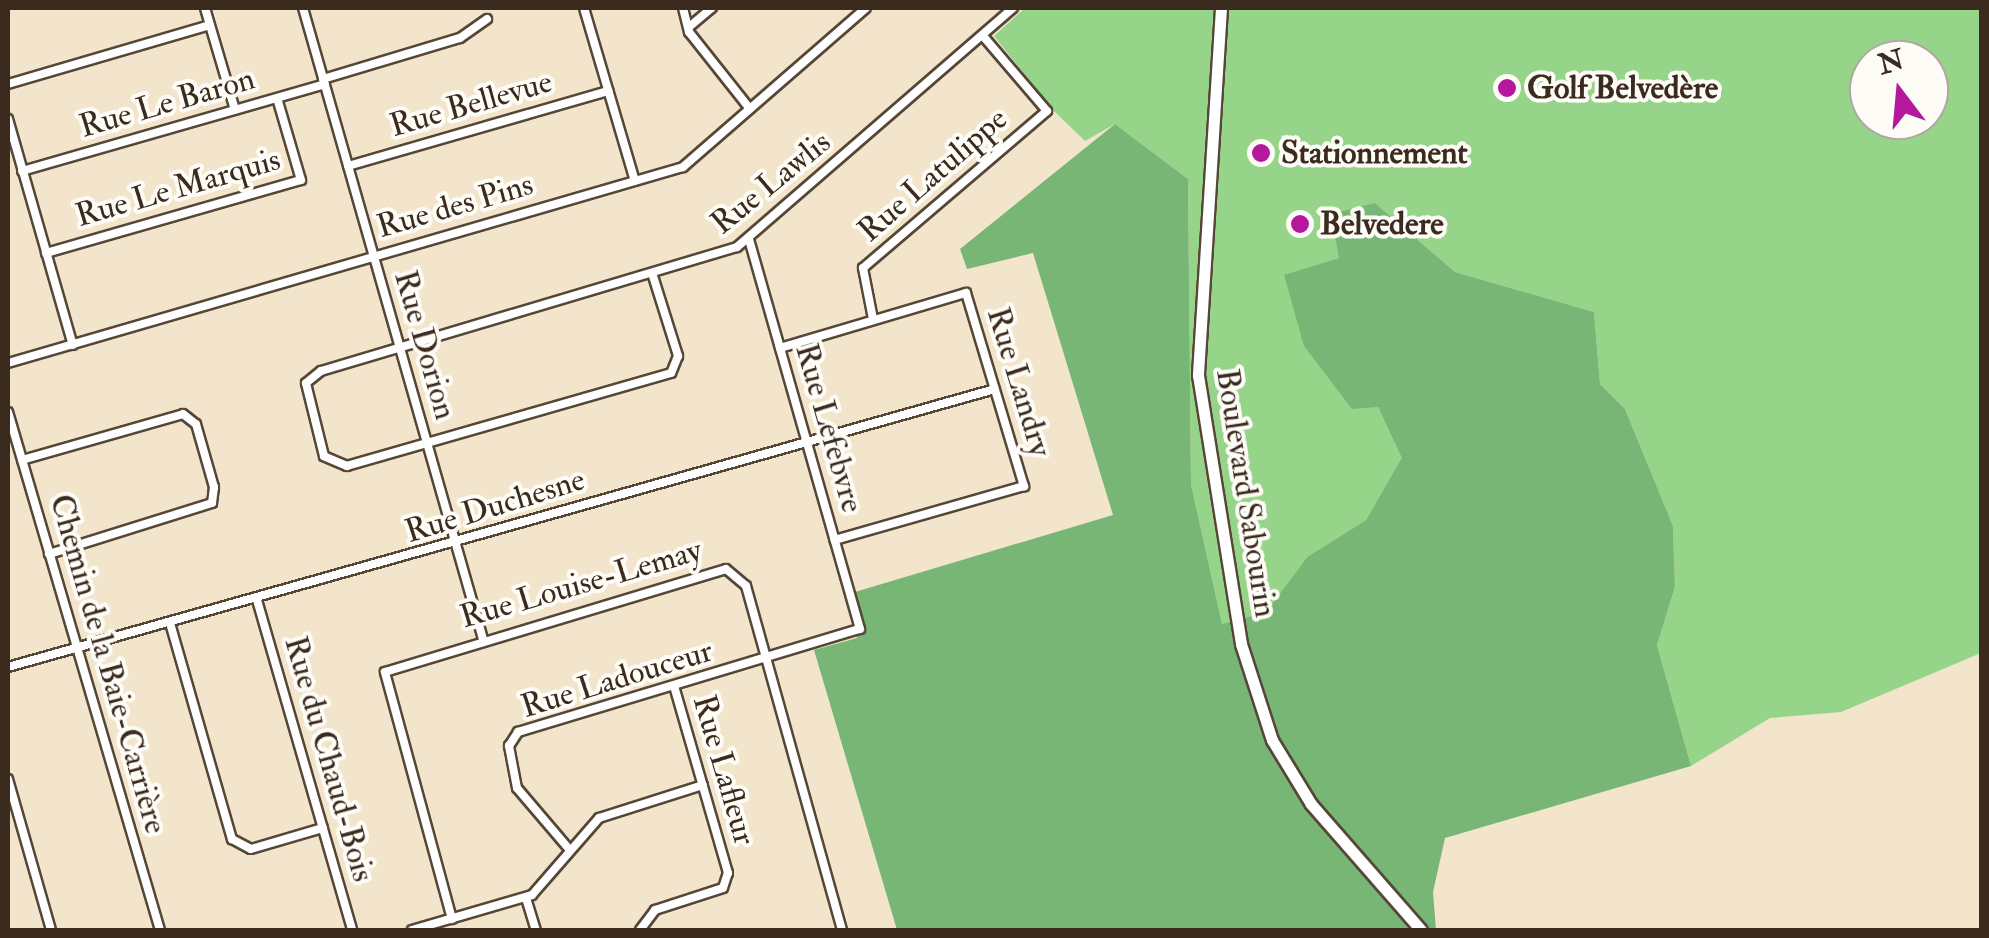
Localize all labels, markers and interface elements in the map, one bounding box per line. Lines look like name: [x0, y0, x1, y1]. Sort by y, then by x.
north arrow: [1849, 40, 1949, 140]
text: N: [1874, 42, 1908, 83]
street label: Rue Le Baron: [75, 60, 259, 146]
street label: Rue Bellevue: [385, 63, 557, 145]
place label: Golf Belvedère: [1527, 69, 1718, 107]
marker: Golf Belvedère: [1496, 77, 1518, 99]
street label: Rue Latulippe: [851, 100, 1015, 250]
street label: Rue Lawlis: [704, 123, 838, 243]
place label: Stationnement: [1281, 134, 1468, 172]
street label: Rue Le Marquis: [71, 140, 285, 236]
marker: Stationnement: [1250, 142, 1272, 164]
street label: Rue des Pins: [372, 165, 538, 247]
place label: Belvedere: [1320, 205, 1444, 243]
marker: Belvedere: [1289, 213, 1311, 235]
street label: Rue Dorion: [385, 266, 465, 424]
street label: Rue Landry: [978, 303, 1060, 461]
street label: Rue Lefebvre: [787, 339, 871, 517]
street label: Boulevard Sabourin: [1207, 366, 1285, 620]
street label: Rue Duchesne: [401, 460, 589, 552]
street label: Chemin de la Baie-Carrière: [41, 490, 175, 838]
street label: Rue Louise-Lemay: [456, 531, 706, 637]
street label: Rue du Chaud-Bois: [276, 632, 382, 886]
street label: Rue Ladouceur: [517, 632, 717, 726]
street label: Rue Lafleur: [684, 691, 764, 849]

